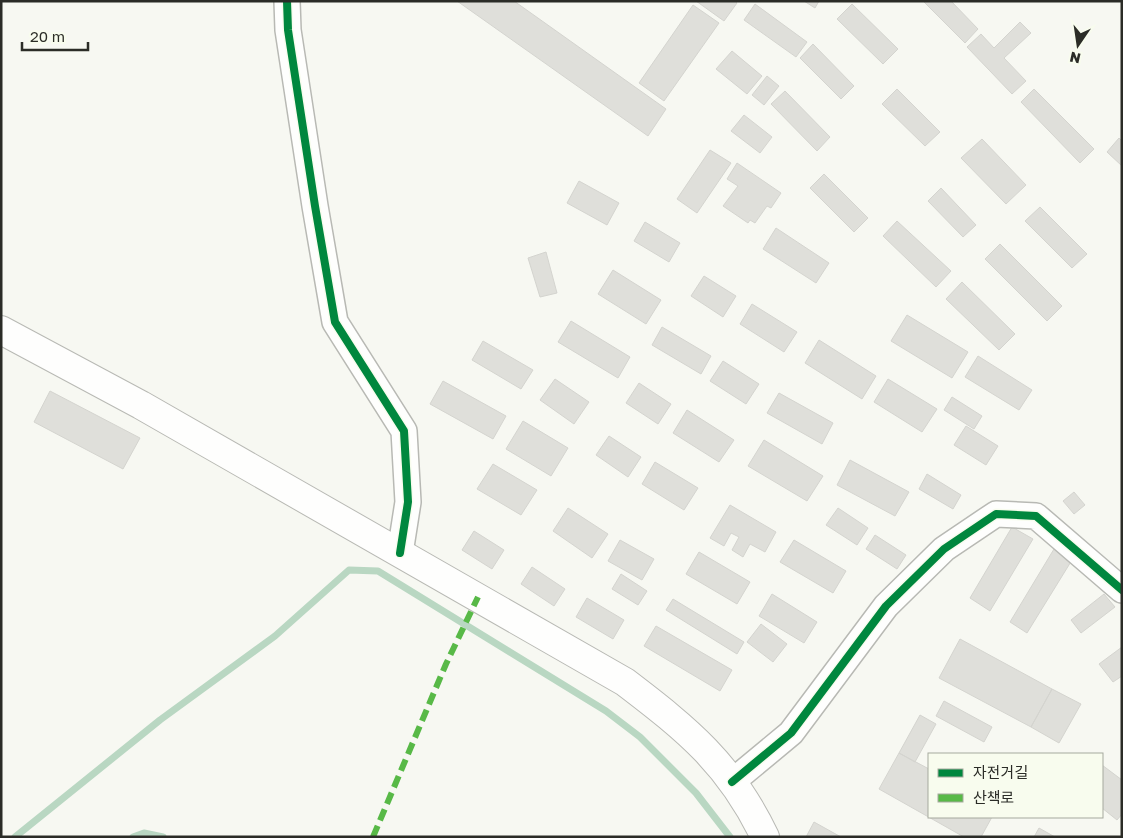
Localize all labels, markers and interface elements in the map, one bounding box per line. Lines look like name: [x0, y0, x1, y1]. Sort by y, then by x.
scale bar: [22, 20, 89, 52]
north arrow: [1053, 20, 1103, 70]
text: 20 m: [30, 27, 65, 45]
text: N: [1068, 49, 1082, 68]
legend: [928, 753, 1103, 818]
text: 자전거길: [973, 763, 1028, 781]
text: 산책로: [973, 788, 1014, 806]

